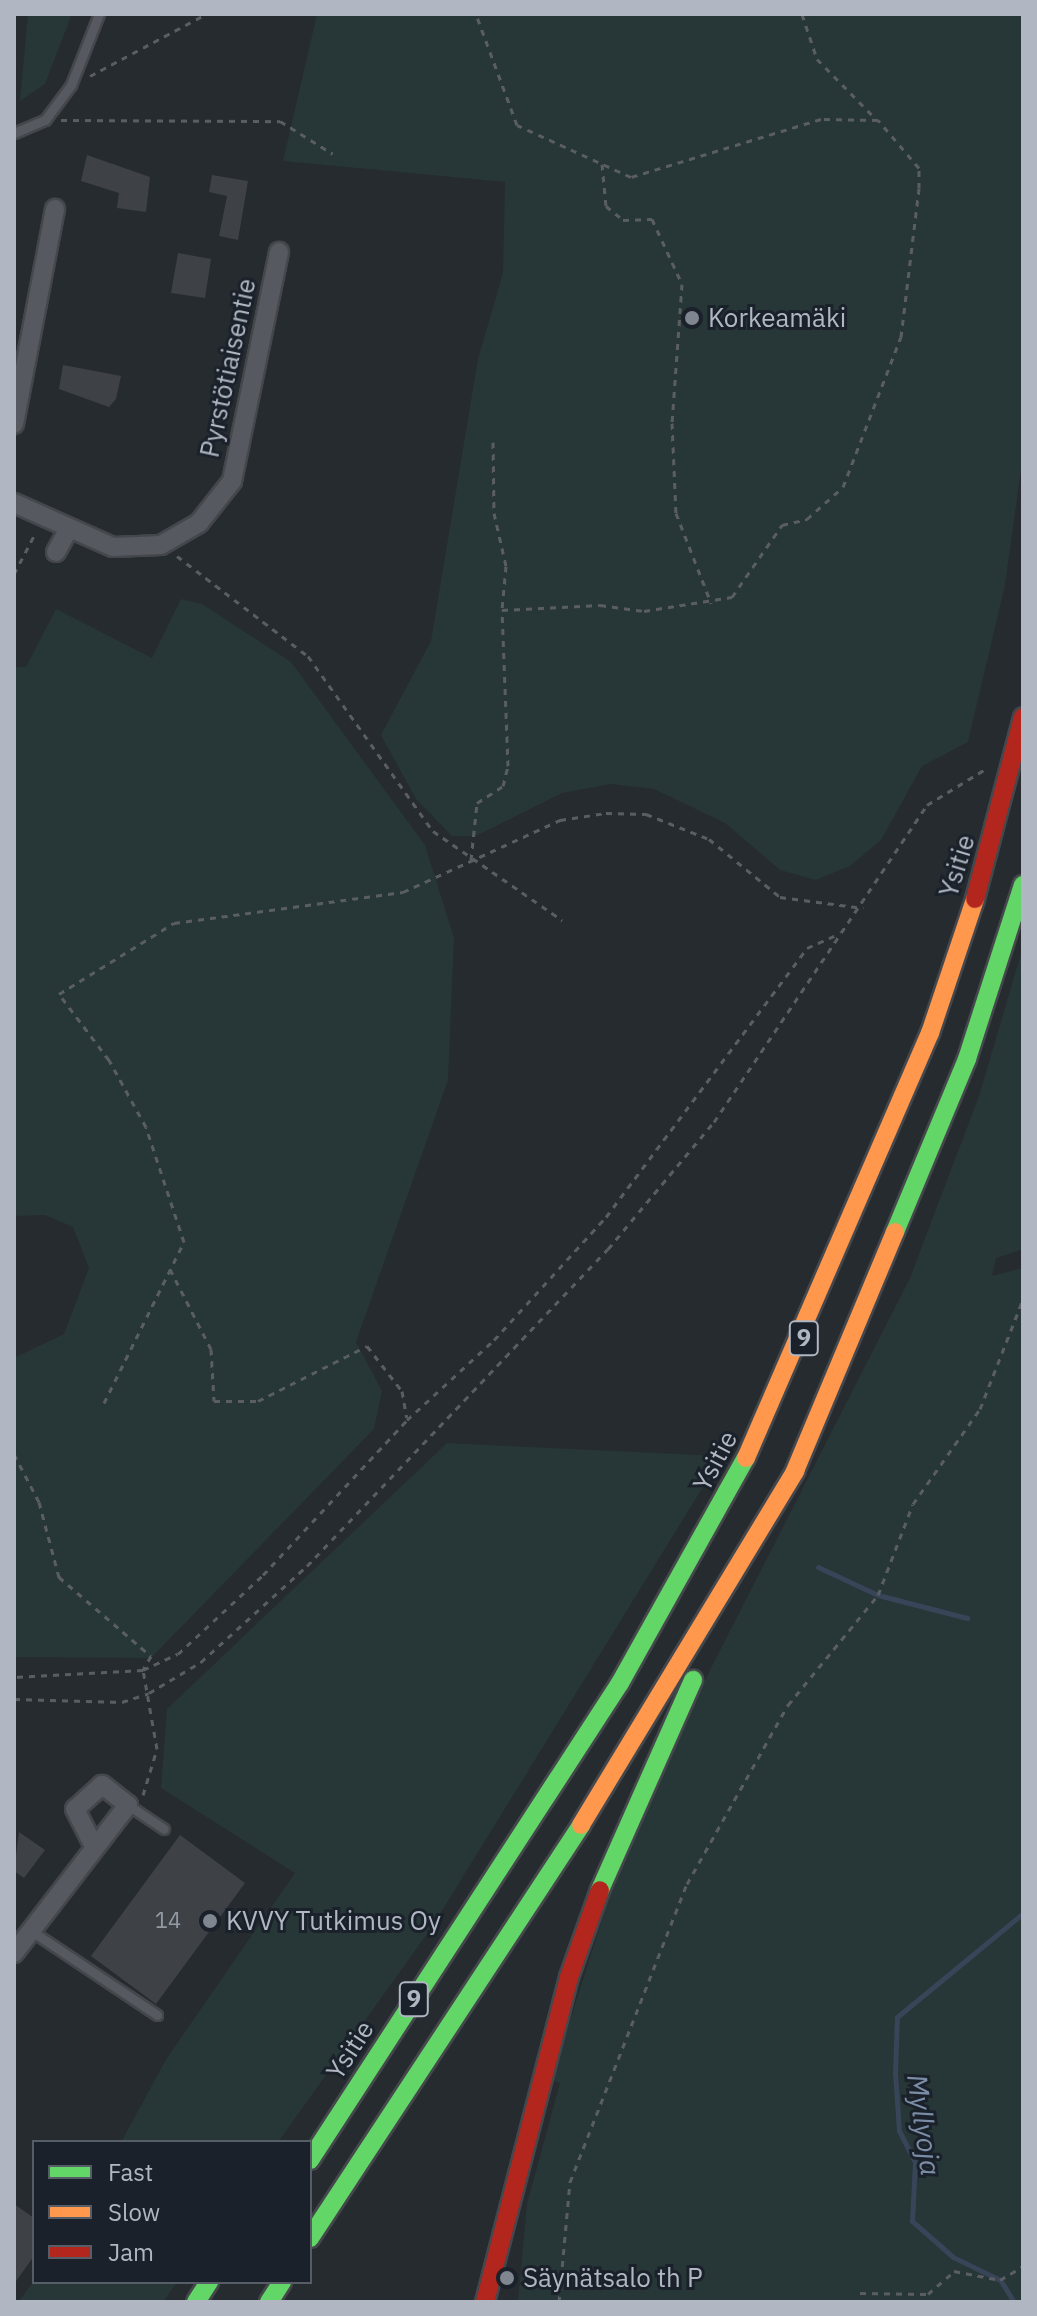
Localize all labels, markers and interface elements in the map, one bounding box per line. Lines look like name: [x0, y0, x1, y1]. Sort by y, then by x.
street label: Pyrstötiaisentie: [194, 276, 262, 460]
place label: Korkeamäki: [708, 302, 846, 334]
marker: Korkeamäki: [683, 309, 701, 327]
street label: Ysitie: [933, 831, 981, 901]
road number: 9: [788, 1318, 820, 1358]
street label: Ysitie: [686, 1426, 744, 1496]
place label: KVVY Tutkimus Oy: [226, 1905, 441, 1937]
house number: 14: [155, 1907, 181, 1933]
marker: KVVY Tutkimus Oy: [201, 1912, 219, 1930]
road number: 9: [398, 1979, 430, 2019]
street label: Ysitie: [320, 2015, 380, 2085]
water label: Myllyoja: [900, 2072, 948, 2178]
legend: [32, 2140, 312, 2284]
text: Fast: [108, 2156, 153, 2188]
text: Slow: [108, 2196, 160, 2228]
text: Jam: [108, 2236, 154, 2268]
place label: Säynätsalo th P: [523, 2262, 703, 2294]
marker: Säynätsalo th P: [498, 2269, 516, 2287]

